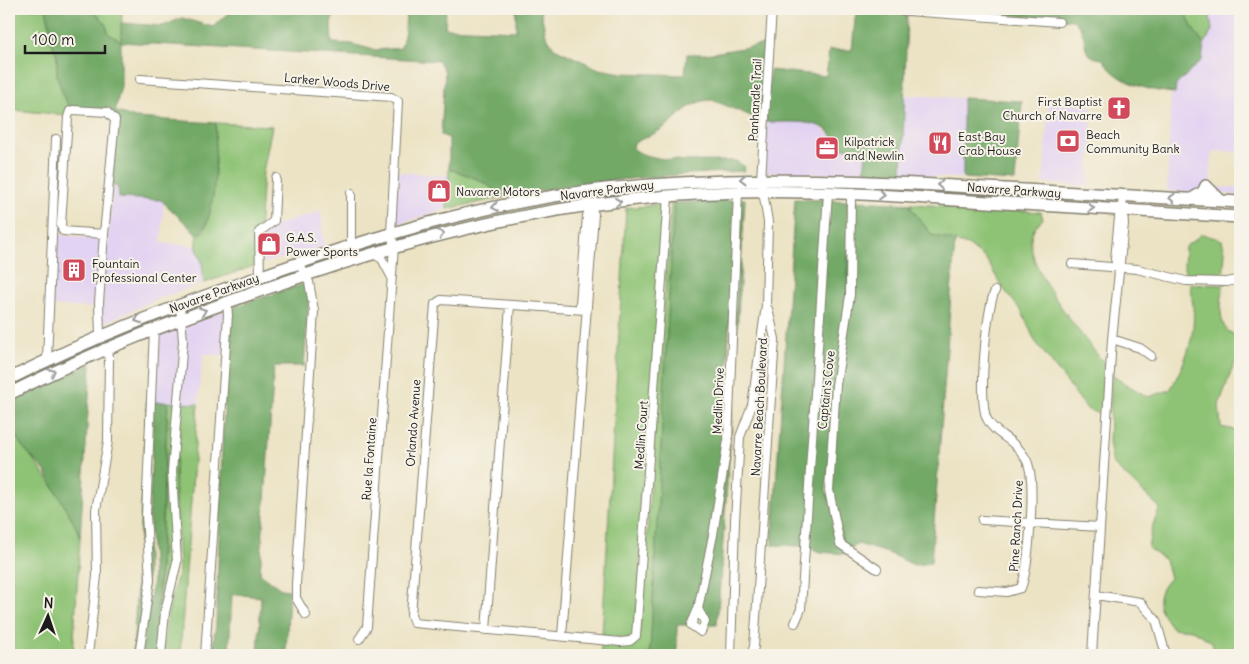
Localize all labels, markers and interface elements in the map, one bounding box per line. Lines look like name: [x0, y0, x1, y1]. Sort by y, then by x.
scale bar: [25, 22, 105, 54]
text: 100 m: [32, 30, 74, 49]
street label: Panhandle Trail: [745, 58, 765, 142]
street label: Larker Woods Drive: [283, 70, 391, 94]
place label: First Baptist Church of Navarre: [1003, 94, 1102, 123]
church icon: First Baptist Church of Navarre: [1106, 95, 1132, 121]
place label: Beach Community Bank: [1086, 127, 1180, 156]
bank icon: Beach Community Bank: [1055, 128, 1081, 154]
place label: East Bay Crab House: [958, 129, 1021, 158]
restaurant icon: East Bay Crab House: [927, 130, 953, 156]
place label: Kilpatrick and Newlin: [844, 134, 904, 163]
office icon: Kilpatrick and Newlin: [814, 135, 840, 161]
one-way arrow: [739, 174, 746, 184]
street label: Navarre Parkway: [559, 177, 655, 203]
shop icon: Navarre Motors: [426, 178, 452, 204]
street label: Navarre Parkway: [966, 179, 1062, 201]
one-way arrow: [936, 180, 944, 191]
place label: Navarre Motors: [456, 184, 540, 199]
one-way arrow: [878, 190, 886, 201]
one-way arrow: [1168, 193, 1176, 204]
one-way arrow: [614, 197, 622, 208]
one-way arrow: [490, 202, 499, 212]
one-way arrow: [1088, 203, 1096, 214]
one-way arrow: [436, 229, 445, 239]
place label: G.A.S. Power Sports: [286, 230, 358, 259]
shop icon: G.A.S. Power Sports: [256, 231, 282, 257]
place label: Fountain Professional Center: [92, 256, 197, 285]
building icon: Fountain Professional Center: [61, 257, 87, 283]
street label: Navarre Parkway: [167, 270, 261, 316]
one-way arrow: [198, 307, 207, 317]
one-way arrow: [134, 314, 143, 324]
street label: Navarre Beach Boulevard: [748, 337, 770, 477]
street label: Captain's Cove: [814, 350, 838, 430]
street label: Medlin Drive: [709, 367, 727, 435]
one-way arrow: [47, 368, 56, 378]
street label: Orlando Avenue: [402, 379, 424, 467]
street label: Medlin Court: [631, 400, 651, 470]
street label: Rue la Fontaine: [359, 417, 379, 501]
street label: Pine Ranch Drive: [1006, 480, 1026, 572]
north arrow: [22, 592, 72, 642]
text: N: [43, 594, 54, 612]

